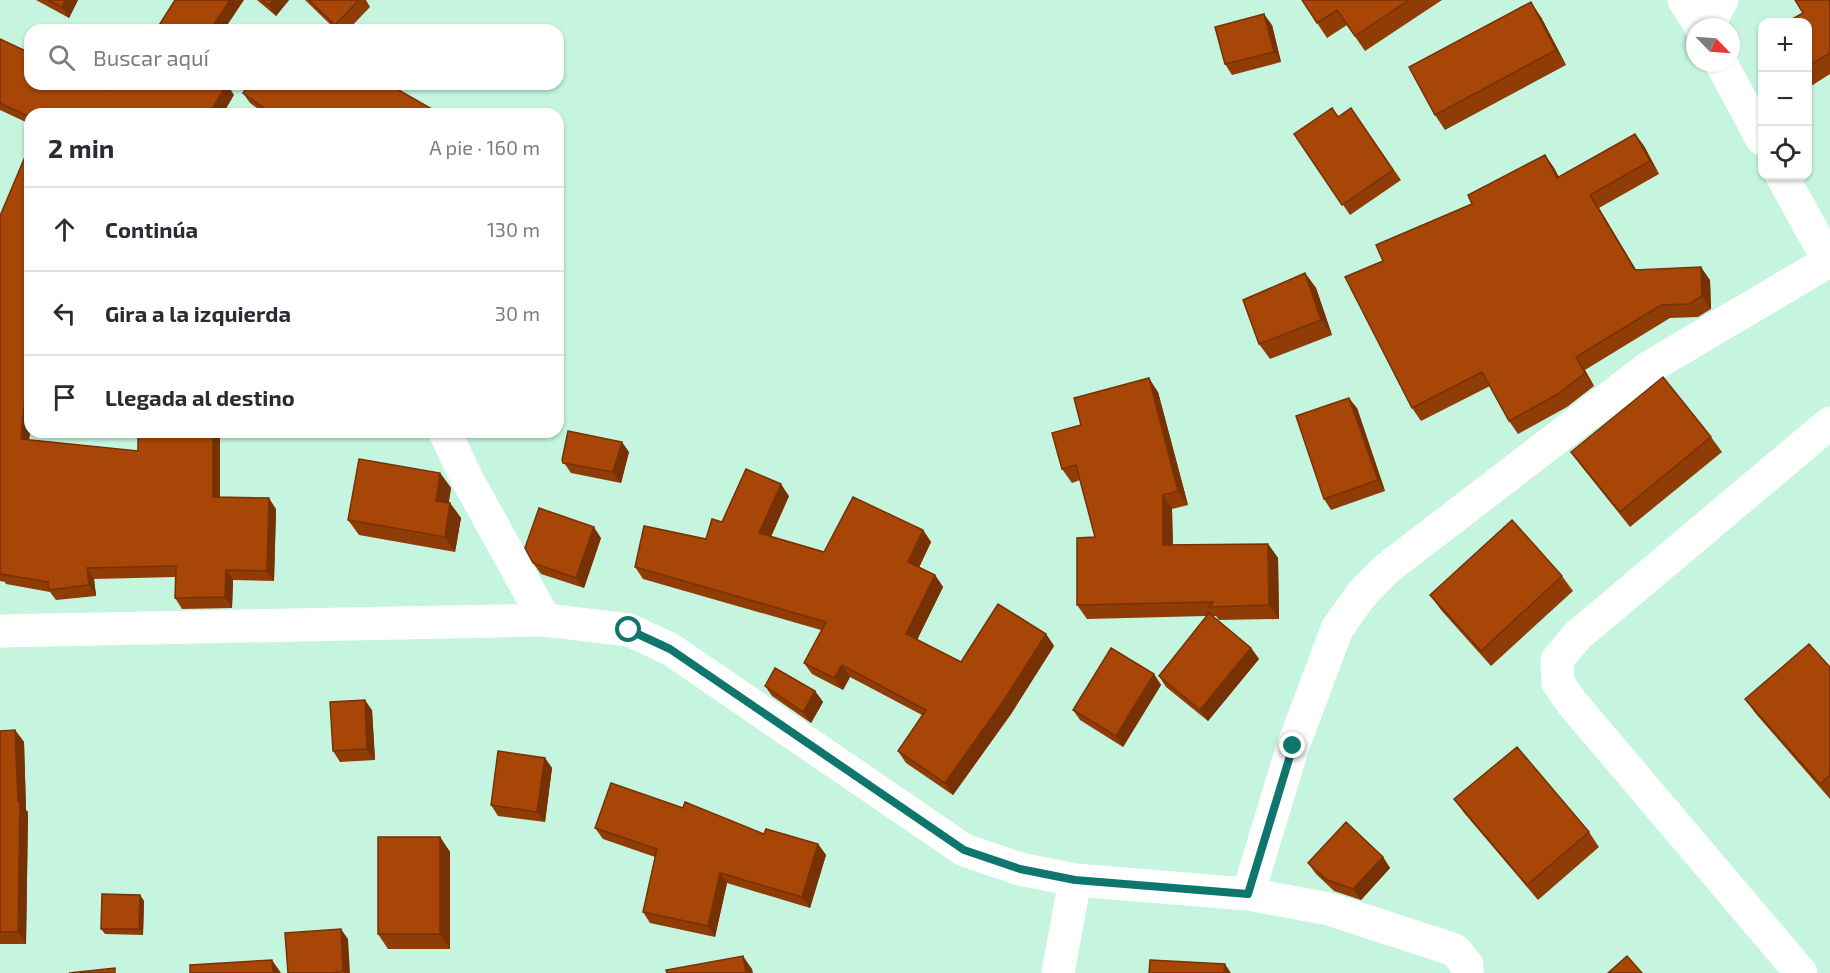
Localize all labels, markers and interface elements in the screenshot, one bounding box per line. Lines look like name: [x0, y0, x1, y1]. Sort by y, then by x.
north arrow: [1686, 18, 1740, 72]
map controls: [1758, 18, 1812, 180]
button: +: [1758, 18, 1812, 72]
search box: [24, 24, 564, 90]
icon: search: [45, 41, 78, 74]
text: Buscar aquí: [93, 44, 209, 70]
button: −: [1758, 72, 1812, 126]
button: locate: [1758, 126, 1812, 180]
text: 2 min: [48, 132, 114, 163]
text: A pie · 160 m: [429, 135, 540, 159]
icon: ahead: [48, 213, 81, 246]
text: Continúa: [105, 216, 198, 242]
text: 130 m: [487, 217, 540, 241]
icon: left: [48, 297, 81, 330]
text: Gira a la izquierda: [105, 300, 291, 326]
text: 30 m: [495, 301, 540, 325]
icon: arrive: [48, 381, 81, 414]
text: Llegada al destino: [105, 384, 295, 410]
route start: [615, 616, 641, 642]
route end: [1279, 732, 1305, 758]

